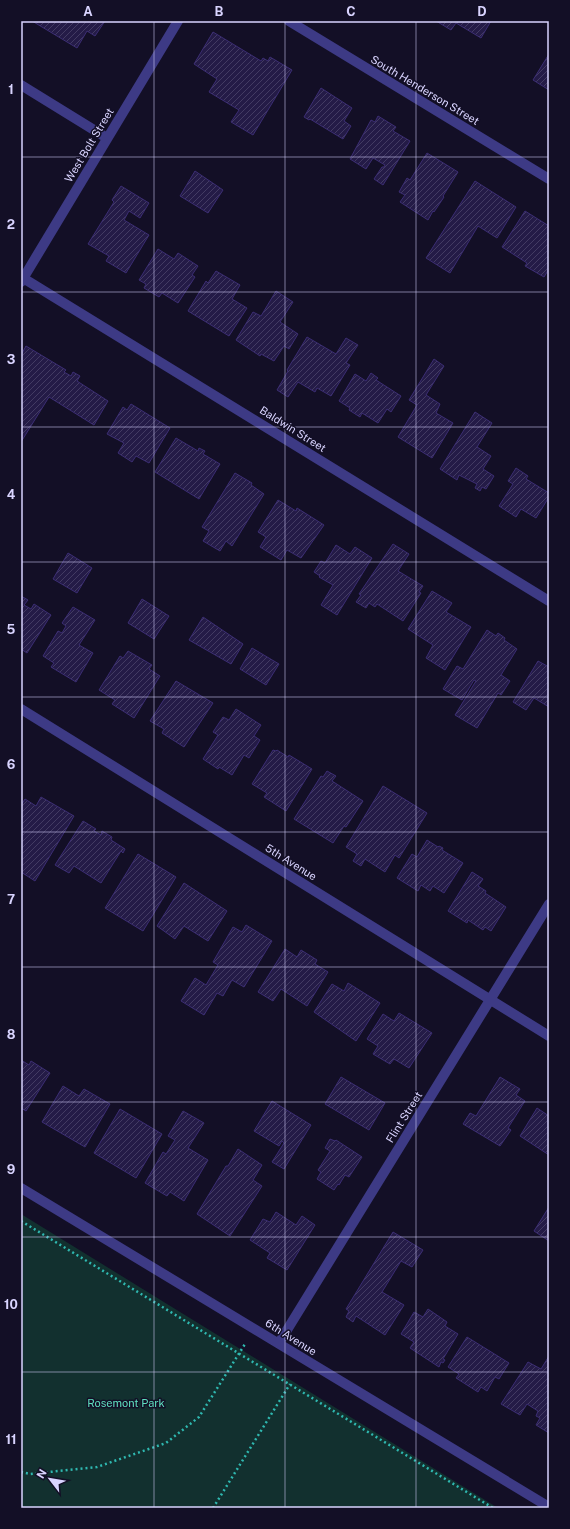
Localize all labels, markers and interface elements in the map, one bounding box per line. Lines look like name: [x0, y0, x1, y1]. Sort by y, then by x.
text: A: [83, 4, 93, 19]
text: B: [215, 4, 224, 19]
text: C: [346, 4, 356, 19]
text: D: [477, 4, 487, 19]
street label: South Henderson Street: [369, 53, 481, 127]
text: 1: [8, 82, 14, 97]
street label: West Bolt Street: [62, 106, 116, 184]
text: 2: [7, 217, 15, 232]
text: 3: [7, 352, 16, 367]
street label: Baldwin Street: [258, 404, 328, 454]
text: 4: [7, 487, 16, 502]
text: 5: [7, 622, 16, 637]
text: 6: [7, 757, 16, 772]
street label: 5th Avenue: [263, 842, 319, 882]
text: 7: [7, 892, 15, 907]
text: 8: [7, 1027, 16, 1042]
street label: Flint Street: [384, 1089, 424, 1145]
text: 9: [7, 1162, 15, 1177]
text: 10: [4, 1297, 18, 1312]
street label: 6th Avenue: [263, 1317, 319, 1357]
park label: Rosemont Park: [87, 1397, 165, 1409]
text: 11: [5, 1432, 17, 1447]
north arrow: [30, 1459, 70, 1499]
text: N: [34, 1467, 49, 1481]

